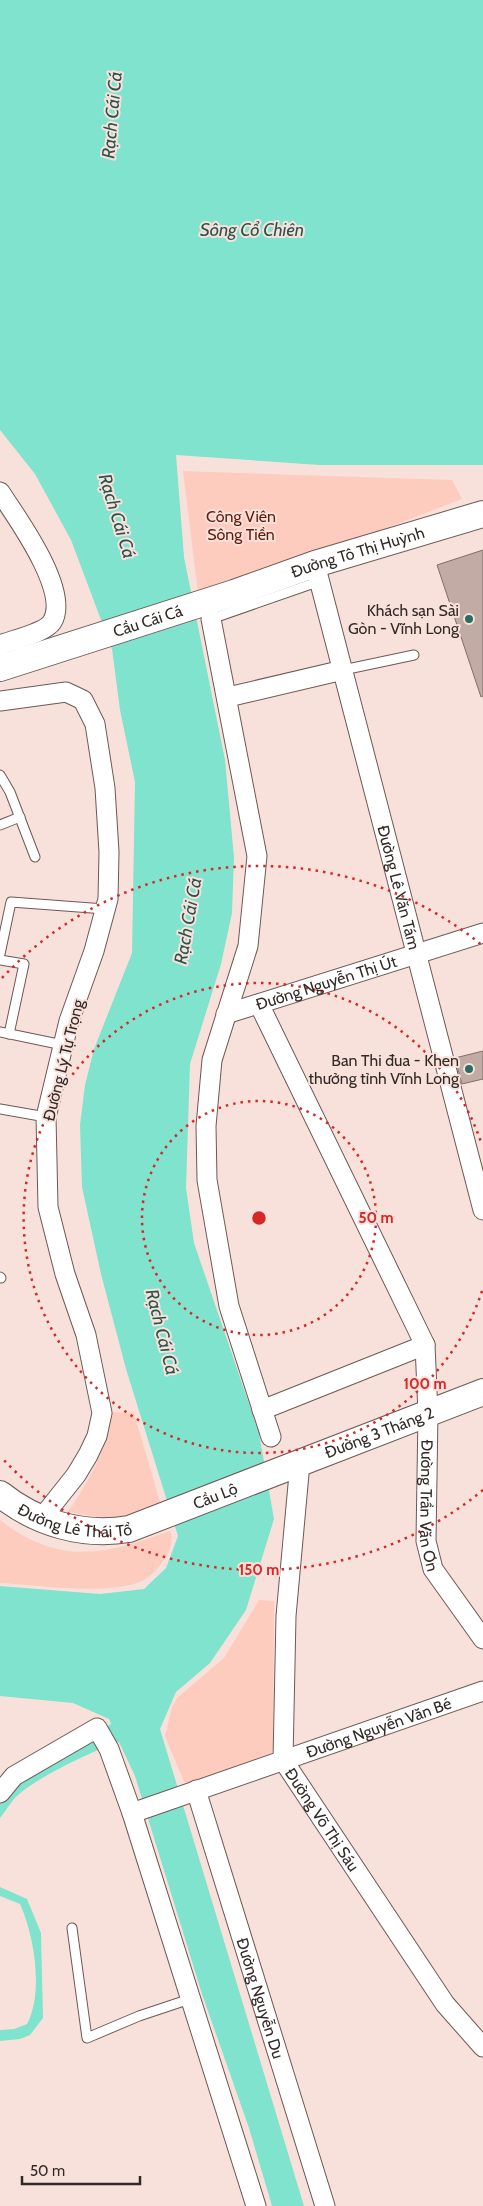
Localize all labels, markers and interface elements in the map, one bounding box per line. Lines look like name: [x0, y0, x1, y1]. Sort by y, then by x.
water label: Rạch Cái Cá: [97, 70, 127, 160]
water label: Sông Cổ Chiên: [200, 219, 304, 241]
water label: Rạch Cái Cá: [94, 471, 140, 561]
park label: Công Viên Sông Tiền: [206, 507, 276, 544]
street label: Đường Tô Thị Huỳnh: [288, 523, 427, 582]
street label: Cầu Cái Cá: [111, 601, 185, 641]
place label: Khách sạn Sài Gòn - Vĩnh Long: [348, 601, 460, 638]
marker: Khách sạn Sài Gòn - Vĩnh Long: [463, 613, 475, 625]
street label: Đường Lê Văn Tám: [373, 823, 424, 952]
water label: Rạch Cái Cá: [170, 876, 206, 966]
street label: Đường Nguyễn Thị Út: [254, 952, 400, 1014]
street label: Đường Lý Tự Trọng: [39, 996, 88, 1123]
place label: Ban Thi đua - Khen thưởng tỉnh Vĩnh Long: [309, 1051, 460, 1088]
marker: Ban Thi đua - Khen thưởng tỉnh Vĩnh Long: [463, 1063, 475, 1075]
centre of rings: [250, 1209, 268, 1227]
text: 50 m: [358, 1209, 394, 1227]
water label: Rạch Cái Cá: [141, 1287, 183, 1377]
text: 100 m: [403, 1375, 447, 1393]
street label: Đường 3 Tháng 2: [322, 1403, 437, 1462]
street label: Đường Trần Văn Ơn: [416, 1439, 442, 1573]
street label: Cầu Lộ: [190, 1479, 240, 1513]
street label: Đường Lê Thái Tổ: [14, 1500, 134, 1541]
text: 150 m: [239, 1561, 279, 1579]
street label: Đường Nguyễn Văn Bé: [303, 1694, 454, 1762]
street label: Đường Võ Thị Sáu: [281, 1764, 363, 1875]
street label: Đường Nguyễn Du: [232, 1936, 288, 2061]
scale bar: [22, 2154, 140, 2186]
text: 50 m: [30, 2162, 65, 2180]

